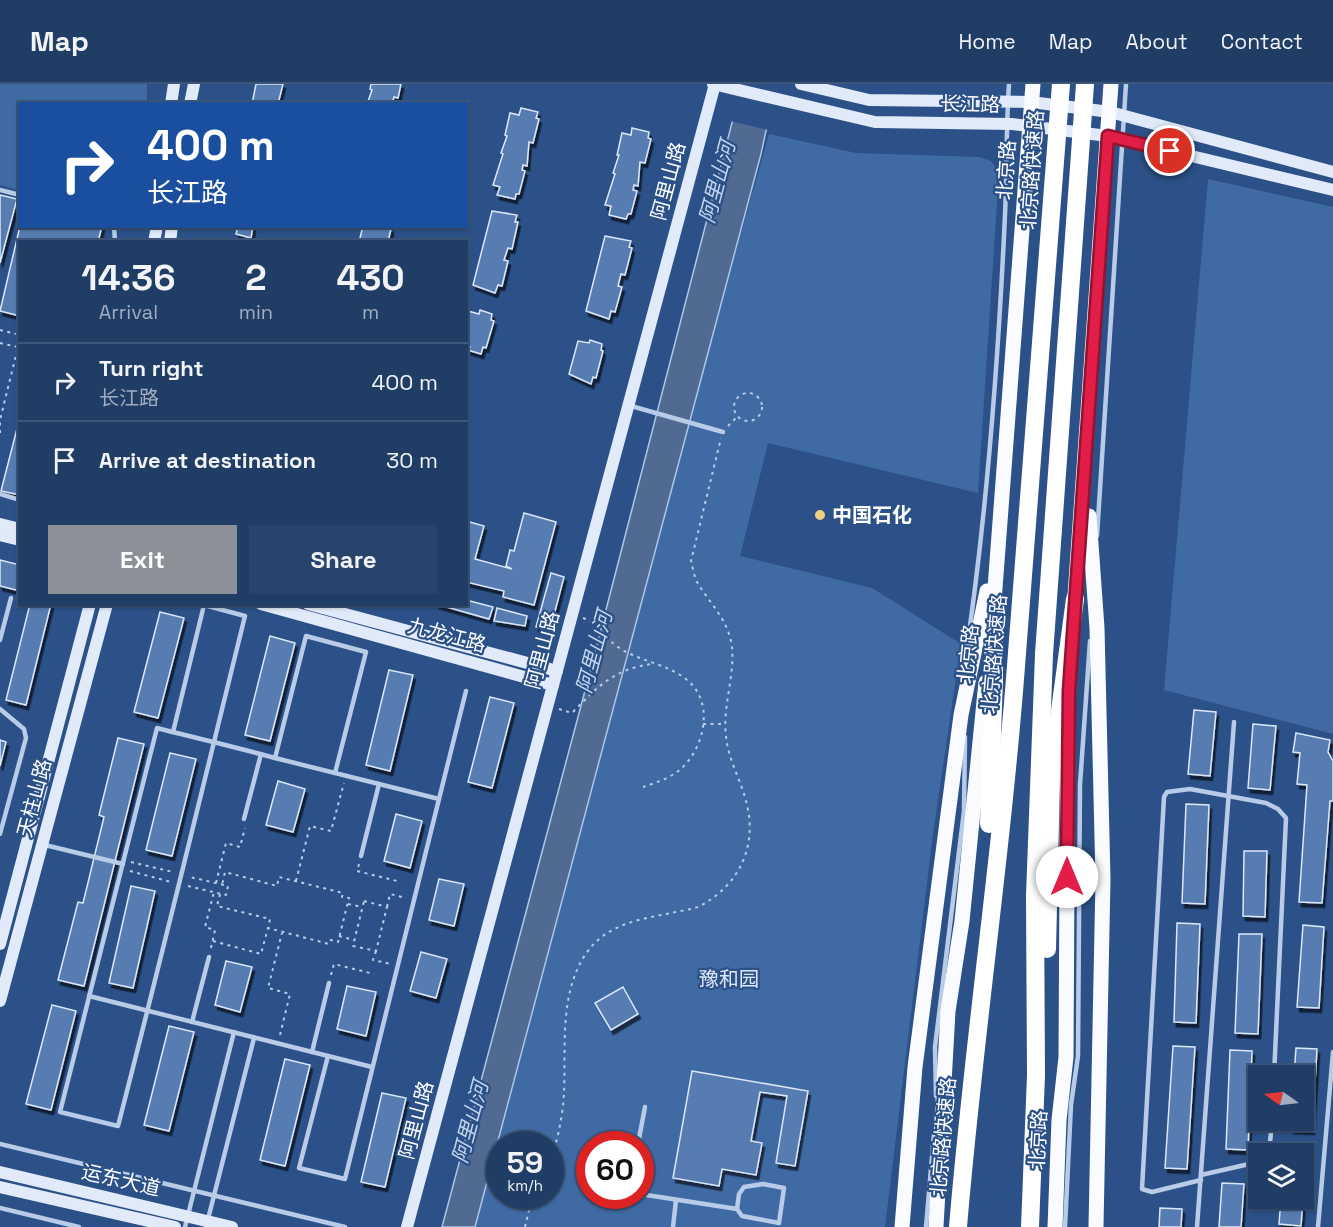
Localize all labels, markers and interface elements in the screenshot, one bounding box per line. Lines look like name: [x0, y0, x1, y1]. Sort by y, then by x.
text: Map: [30, 23, 89, 59]
text: Home: [958, 28, 1016, 55]
text: Map: [1049, 28, 1093, 55]
text: About: [1126, 28, 1188, 55]
text: Contact: [1221, 28, 1303, 55]
street label: 长江路: [940, 90, 1000, 118]
street label: 北京路快速路: [1015, 109, 1049, 231]
text: 400 m: [147, 119, 275, 172]
pin: [1144, 125, 1195, 176]
icon: right: [48, 126, 126, 204]
water label: 阿里山河: [693, 134, 742, 226]
icon: arrive: [1153, 134, 1186, 167]
street label: 阿里山路: [645, 139, 691, 223]
street label: 北京路: [991, 139, 1021, 201]
text: 长江路: [147, 175, 228, 210]
text: 14:36: [81, 255, 175, 301]
text: 2: [245, 255, 267, 301]
text: 430: [337, 255, 405, 301]
text: Arrival: [99, 299, 158, 325]
text: min: [239, 299, 273, 325]
text: m: [362, 299, 379, 325]
text: Turn right: [99, 354, 204, 382]
icon: right: [48, 366, 81, 399]
text: 400 m: [371, 368, 438, 396]
text: 长江路: [99, 385, 159, 411]
icon: arrive: [48, 444, 81, 477]
text: Arrive at destination: [99, 446, 316, 474]
text: 30 m: [386, 446, 438, 474]
place label: 中国石化: [832, 502, 912, 528]
marker: 中国石化: [813, 508, 827, 522]
button: Exit: [48, 525, 237, 594]
button: Share: [249, 525, 438, 594]
street label: 北京路快速路: [976, 593, 1012, 715]
water label: 阿里山河: [570, 604, 619, 696]
street label: 阿里山路: [519, 608, 565, 692]
street label: 九龙江路: [405, 612, 489, 658]
street label: 北京路: [952, 623, 984, 685]
street label: 天柱山路: [11, 756, 57, 840]
position arrow: [1035, 845, 1099, 909]
park label: 豫和园: [699, 966, 759, 992]
north arrow: [1248, 1065, 1314, 1131]
map controls: [1248, 1065, 1314, 1209]
water label: 阿里山河: [446, 1074, 495, 1166]
street label: 北京路快速路: [925, 1076, 961, 1198]
street label: 阿里山路: [393, 1078, 439, 1162]
street label: 北京路: [1023, 1109, 1053, 1171]
speed limit sign: 60: [576, 1131, 654, 1209]
text: 59: [507, 1143, 543, 1182]
button: layers: [1248, 1143, 1314, 1209]
street label: 运东大道: [79, 1158, 163, 1202]
text: km/h: [507, 1176, 543, 1195]

